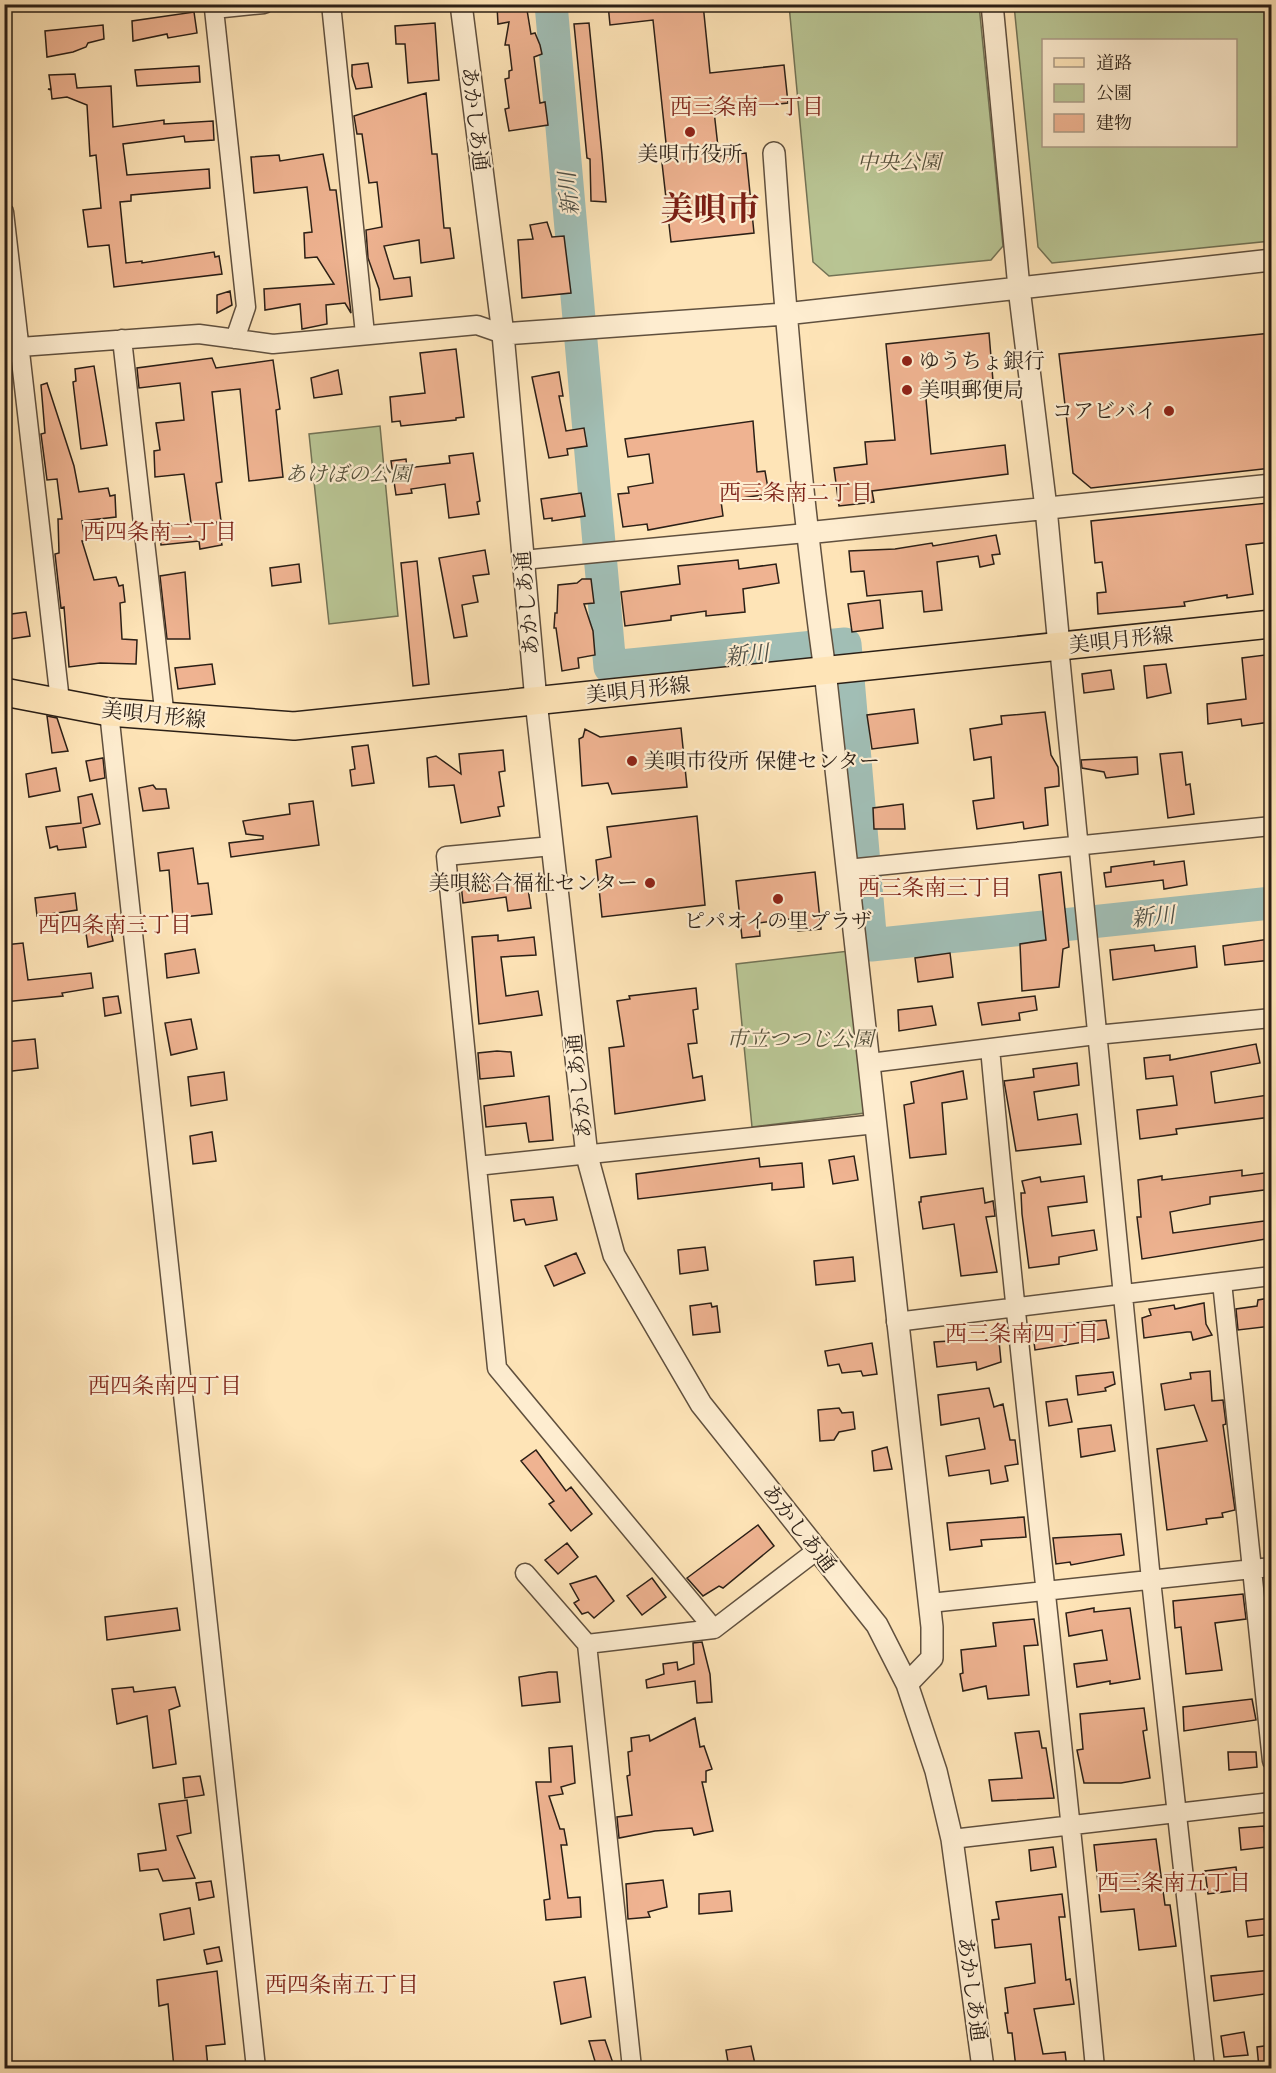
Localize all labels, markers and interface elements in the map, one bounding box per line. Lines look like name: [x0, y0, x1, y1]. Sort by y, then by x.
legend: [1042, 39, 1237, 147]
text: 道路: [1096, 53, 1132, 73]
street label: あかしあ通: [457, 66, 492, 173]
text: 公園: [1096, 84, 1132, 103]
district label: 西三条南一丁目: [670, 95, 824, 119]
text: 建物: [1096, 113, 1132, 133]
marker: 美唄市役所: [683, 125, 697, 139]
place label: 美唄市役所: [638, 143, 743, 166]
park label: 中央公園: [857, 151, 944, 174]
water label: 新川: [555, 169, 583, 217]
district label: 美唄市: [661, 191, 760, 228]
place label: ゆうちょ銀行: [919, 350, 1045, 373]
marker: ゆうちょ銀行: [900, 354, 914, 368]
place label: 美唄郵便局: [919, 379, 1024, 402]
marker: 美唄郵便局: [900, 383, 914, 397]
place label: コアビバイ: [1052, 401, 1157, 423]
marker: コアビバイ: [1162, 404, 1176, 418]
park label: あけぼの公園: [285, 463, 414, 486]
district label: 西三条南二丁目: [719, 481, 873, 505]
district label: 西四条南二丁目: [83, 520, 237, 544]
street label: あかしあ通: [511, 550, 544, 656]
street label: 美唄月形線: [1068, 624, 1174, 657]
water label: 新川: [724, 641, 772, 669]
street label: 美唄月形線: [585, 674, 691, 707]
street label: 美唄月形線: [101, 699, 207, 732]
place label: 美唄市役所 保健センター: [644, 750, 880, 773]
marker: 美唄市役所 保健センター: [625, 754, 639, 768]
place label: 美唄総合福祉センター: [429, 872, 638, 895]
marker: 美唄総合福祉センター: [643, 876, 657, 890]
district label: 西三条南三丁目: [858, 876, 1012, 900]
marker: ピパオイの里プラザ: [771, 892, 785, 906]
water label: 新川: [1130, 903, 1178, 931]
place label: ピパオイの里プラザ: [684, 910, 872, 933]
district label: 西四条南三丁目: [38, 913, 192, 937]
park label: 市立つつじ公園: [727, 1028, 876, 1051]
street label: あかしあ通: [563, 1033, 596, 1139]
district label: 西三条南四丁目: [945, 1322, 1099, 1346]
district label: 西四条南四丁目: [88, 1374, 242, 1398]
street label: あかしあ通: [757, 1480, 840, 1577]
district label: 西三条南五丁目: [1097, 1871, 1251, 1895]
street label: あかしあ通: [953, 1935, 990, 2043]
district label: 西四条南五丁目: [265, 1973, 419, 1997]

